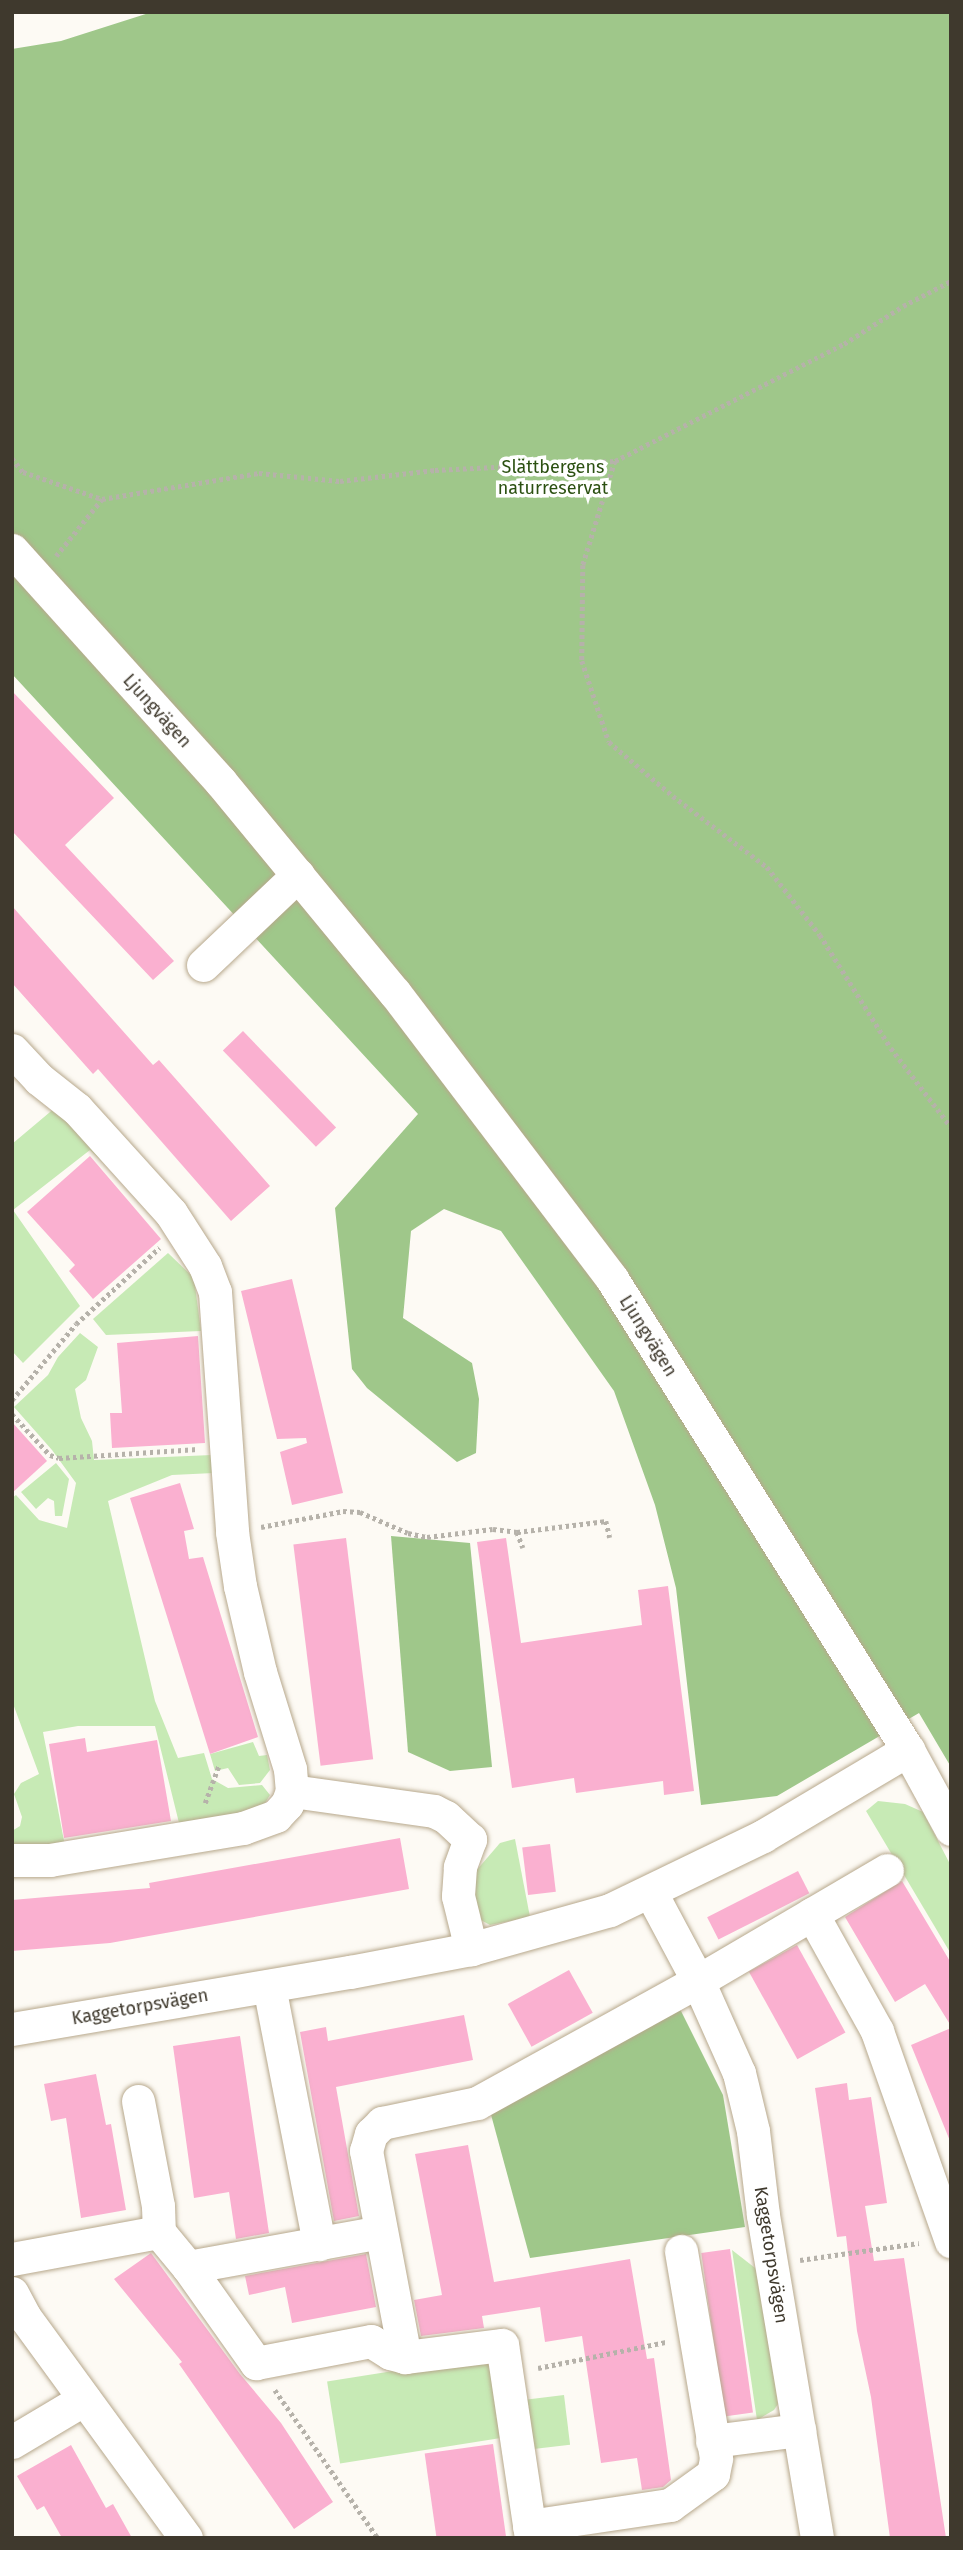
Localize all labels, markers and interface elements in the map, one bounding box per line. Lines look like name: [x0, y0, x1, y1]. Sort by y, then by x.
park label: Slättbergens naturreservat: [498, 457, 608, 500]
street label: Ljungvägen: [118, 670, 196, 752]
street label: Ljungvägen: [615, 1291, 681, 1381]
street label: Kaggetorpsvägen: [70, 1984, 210, 2030]
street label: Kaggetorpsvägen: [750, 2185, 792, 2325]

